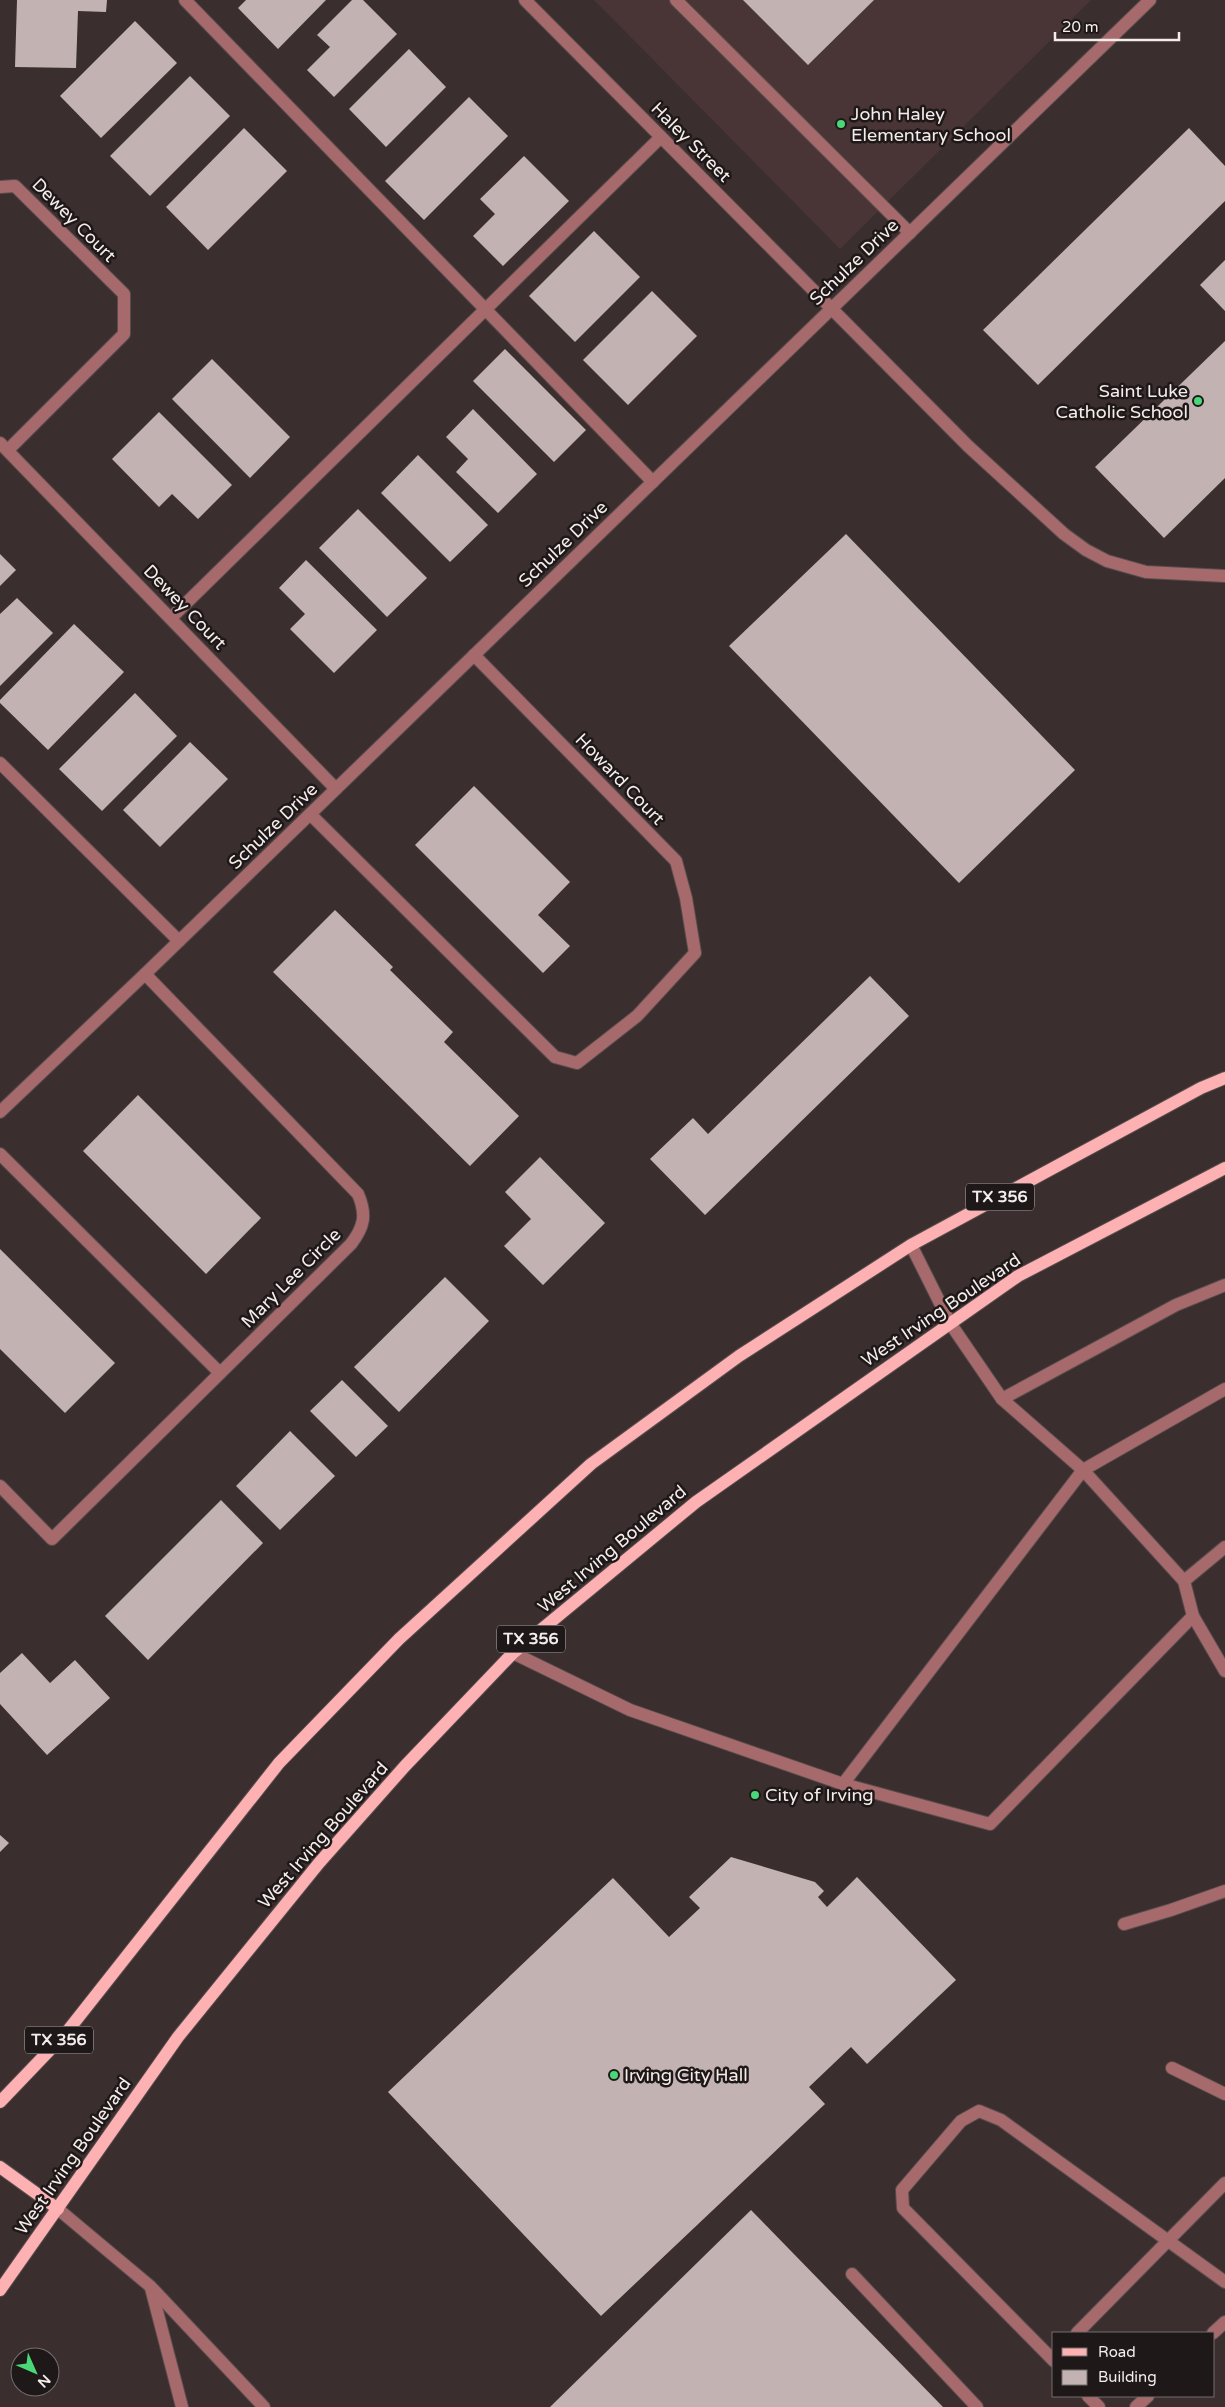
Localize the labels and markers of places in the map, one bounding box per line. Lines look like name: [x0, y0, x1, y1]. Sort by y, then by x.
place label: John Haley Elementary School: [851, 103, 1011, 146]
marker: John Haley Elementary School: [835, 118, 847, 130]
place label: Saint Luke Catholic School: [1056, 380, 1188, 423]
marker: Saint Luke Catholic School: [1192, 395, 1204, 407]
place label: City of Irving: [765, 1784, 874, 1806]
marker: City of Irving: [749, 1789, 761, 1801]
place label: Irving City Hall: [624, 2064, 748, 2086]
marker: Irving City Hall: [608, 2069, 620, 2081]

